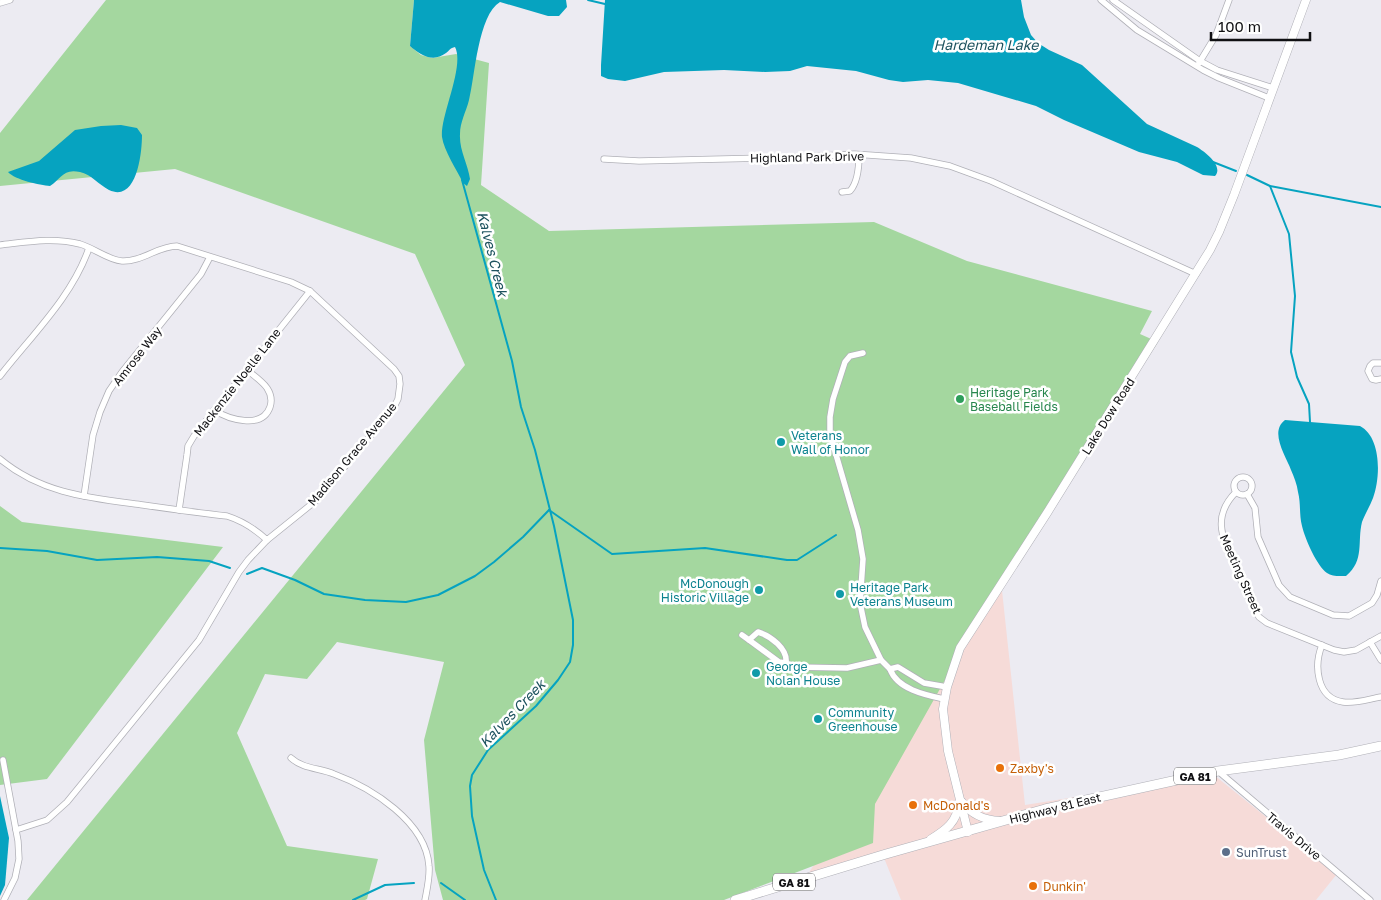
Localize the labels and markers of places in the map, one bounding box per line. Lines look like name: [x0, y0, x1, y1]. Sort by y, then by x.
place label: Heritage Park Baseball Fields: [970, 385, 1058, 414]
marker: Heritage Park Baseball Fields: [954, 393, 966, 405]
place label: Veterans Wall of Honor: [791, 428, 870, 457]
marker: Veterans Wall of Honor: [775, 436, 787, 448]
place label: McDonough Historic Village: [661, 576, 749, 605]
place label: Heritage Park Veterans Museum: [850, 580, 953, 609]
marker: McDonough Historic Village: [753, 584, 765, 596]
marker: Heritage Park Veterans Museum: [834, 588, 846, 600]
place label: George Nolan House: [766, 659, 840, 688]
marker: George Nolan House: [750, 667, 762, 679]
place label: Community Greenhouse: [828, 705, 898, 734]
marker: Community Greenhouse: [812, 713, 824, 725]
place label: Zaxby's: [1010, 761, 1054, 776]
marker: Zaxby's: [994, 762, 1006, 774]
place label: McDonald's: [923, 798, 990, 813]
marker: McDonald's: [907, 799, 919, 811]
place label: SunTrust: [1236, 845, 1287, 860]
marker: SunTrust: [1220, 846, 1232, 858]
place label: Dunkin': [1043, 879, 1086, 894]
marker: Dunkin': [1027, 880, 1039, 892]

